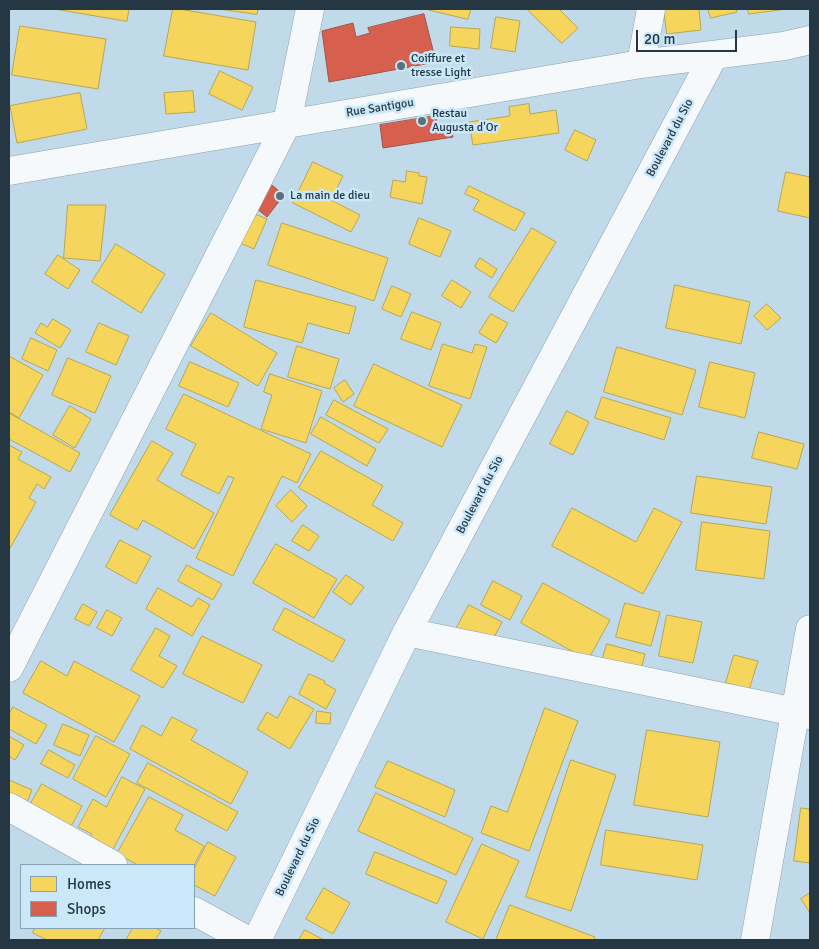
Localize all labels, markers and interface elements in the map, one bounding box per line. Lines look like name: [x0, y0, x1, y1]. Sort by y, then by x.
scale bar: [639, 20, 740, 52]
text: 20 m: [644, 30, 675, 48]
place label: Coiffure et tresse Light: [411, 52, 471, 80]
marker: Coiffure et tresse Light: [395, 60, 407, 72]
street label: Rue Santigou: [345, 96, 415, 120]
street label: Boulevard du Sio: [643, 97, 697, 179]
place label: Restau Augusta d'Or: [432, 107, 498, 135]
marker: Restau Augusta d'Or: [416, 115, 428, 127]
place label: La main de dieu: [290, 189, 370, 203]
marker: La main de dieu: [274, 190, 286, 202]
street label: Boulevard du Sio: [453, 454, 507, 536]
street label: Boulevard du Sio: [273, 815, 323, 899]
legend: [20, 864, 195, 929]
text: Homes: [67, 875, 111, 893]
text: Shops: [67, 900, 106, 918]

